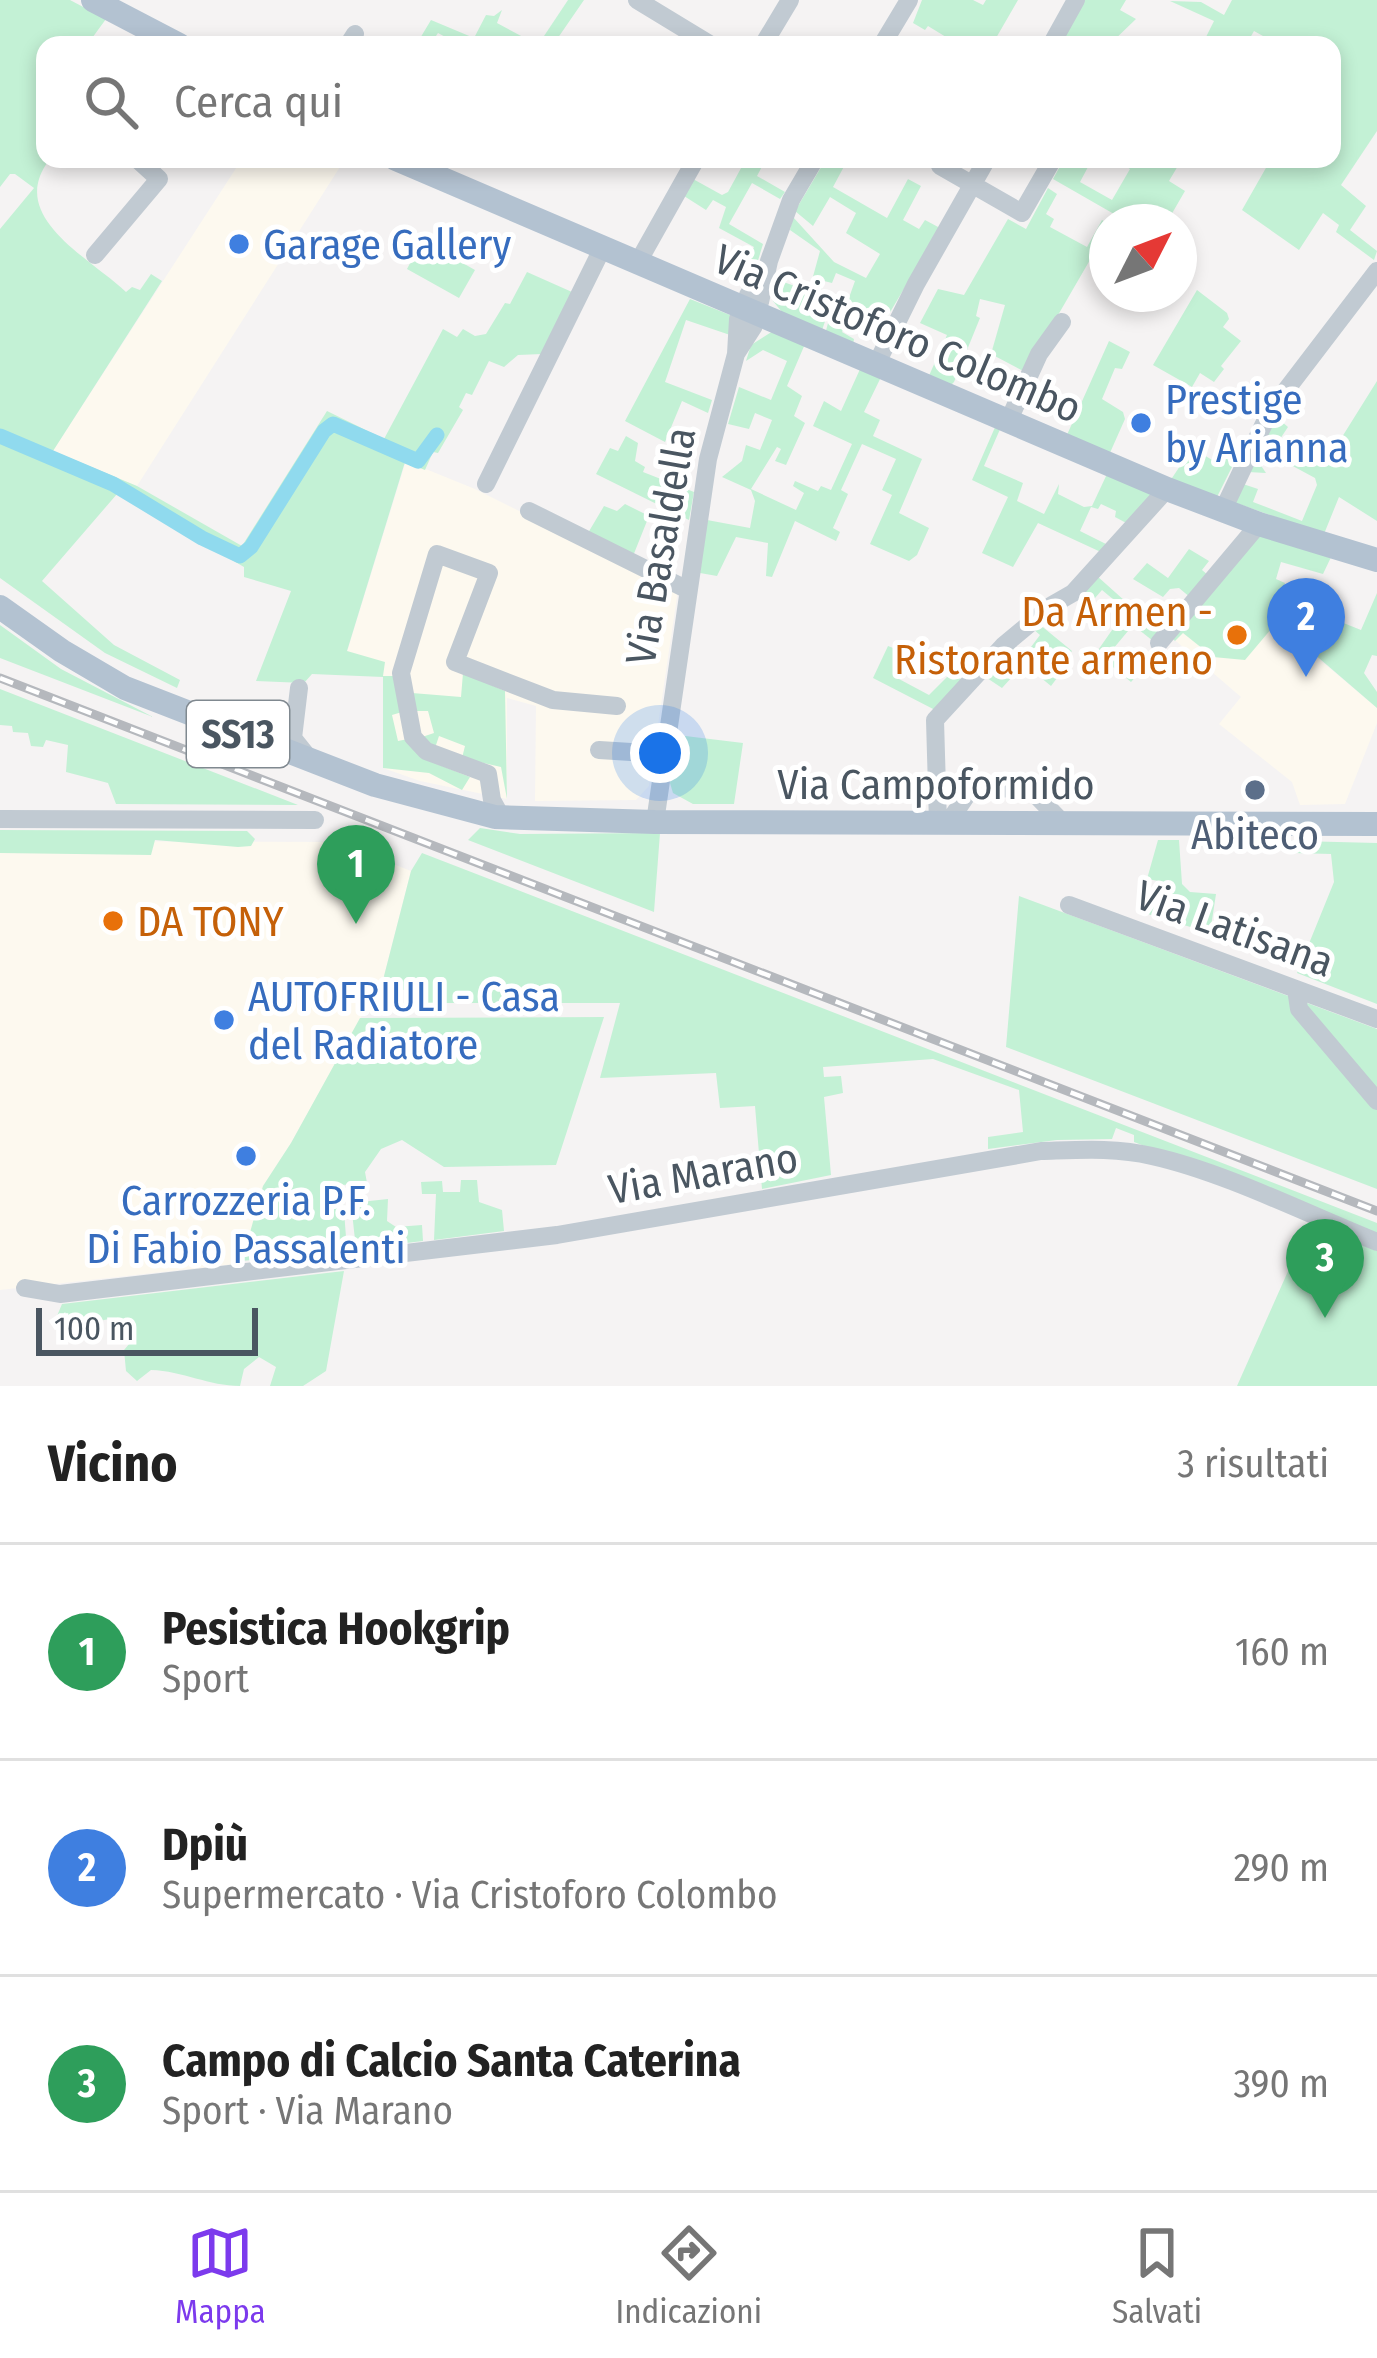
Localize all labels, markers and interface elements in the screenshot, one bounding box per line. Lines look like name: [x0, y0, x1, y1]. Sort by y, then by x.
search box: [36, 36, 1341, 168]
icon: search: [78, 69, 144, 135]
text: Cerca qui: [174, 75, 343, 129]
north arrow: [1089, 204, 1197, 312]
place label: Garage Gallery: [263, 220, 511, 270]
marker: Garage Gallery: [226, 231, 252, 257]
street label: Via Cristoforo Colombo: [707, 234, 1089, 434]
place label: Prestige by Arianna: [1165, 375, 1349, 473]
marker: Prestige by Arianna: [1128, 410, 1154, 436]
street label: Via Basaldella: [616, 424, 706, 669]
pin: 2: [1267, 578, 1345, 677]
place label: Da Armen - Ristorante armeno: [894, 587, 1213, 685]
marker: Da Armen - Ristorante armeno: [1224, 622, 1250, 648]
road number: SS13: [187, 701, 289, 767]
your location: [630, 723, 690, 783]
street label: Via Campoformido: [777, 760, 1095, 810]
marker: Abiteco: [1242, 777, 1268, 803]
place label: Abiteco: [1191, 810, 1319, 860]
pin: 1: [317, 825, 395, 924]
street label: Via Latisana: [1129, 870, 1340, 988]
place label: DA TONY: [137, 897, 284, 947]
marker: DA TONY: [100, 908, 126, 934]
place label: AUTOFRIULI - Casa del Radiatore: [248, 972, 560, 1070]
marker: AUTOFRIULI - Casa del Radiatore: [211, 1007, 237, 1033]
street label: Via Marano: [605, 1133, 802, 1215]
marker: Carrozzeria P.F. Di Fabio Passalenti: [233, 1143, 259, 1169]
place label: Carrozzeria P.F. Di Fabio Passalenti: [86, 1176, 406, 1274]
pin: 3: [1286, 1219, 1364, 1318]
scale bar: [36, 1302, 258, 1355]
text: 100 m: [54, 1309, 134, 1349]
text: Vicino: [48, 1433, 177, 1495]
text: 3 risultati: [1177, 1441, 1329, 1487]
text: Pesistica Hookgrip: [162, 1602, 510, 1656]
text: 1: [79, 1629, 95, 1675]
text: 160 m: [1235, 1629, 1329, 1675]
text: Sport: [162, 1656, 249, 1702]
text: Dpiù: [162, 1818, 248, 1872]
text: 2: [78, 1845, 96, 1891]
text: 290 m: [1234, 1845, 1329, 1891]
text: Supermercato · Via Cristoforo Colombo: [162, 1872, 777, 1918]
text: Campo di Calcio Santa Caterina: [162, 2034, 741, 2088]
text: 3: [78, 2061, 96, 2107]
text: 390 m: [1233, 2061, 1329, 2107]
text: Sport · Via Marano: [162, 2088, 453, 2134]
tab: Mappa: [175, 2220, 266, 2332]
tab: Indicazioni: [616, 2220, 762, 2332]
tab: Salvati: [1112, 2220, 1202, 2332]

